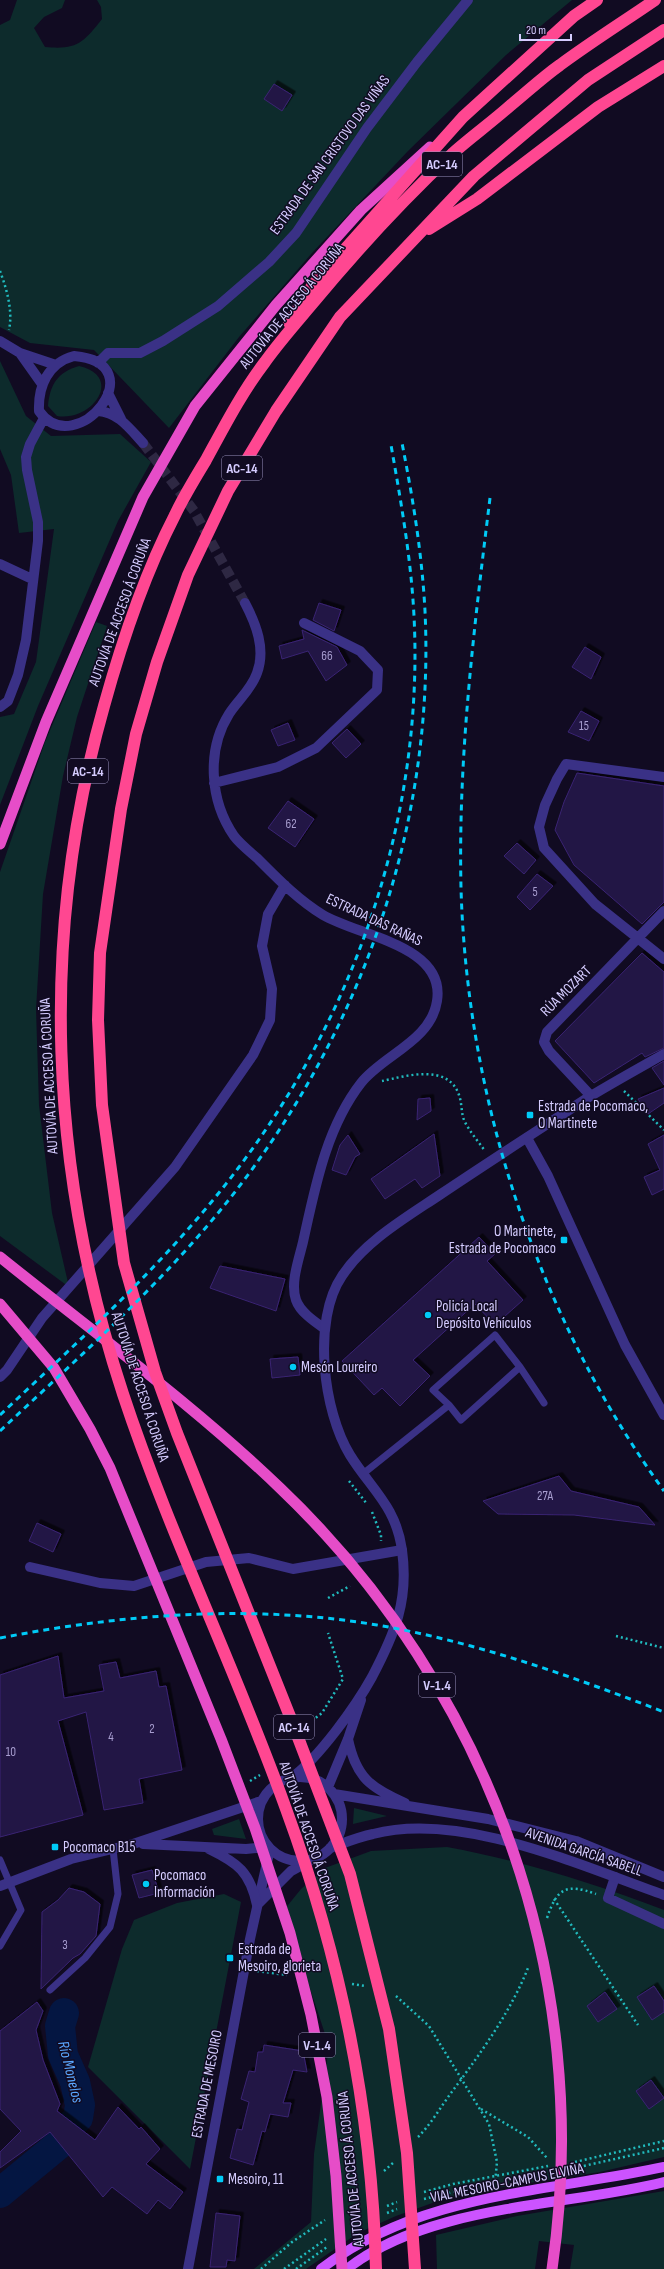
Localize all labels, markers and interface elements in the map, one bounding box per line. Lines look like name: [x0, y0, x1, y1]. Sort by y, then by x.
scale bar: [520, 16, 571, 42]
text: 20 m: [526, 23, 546, 38]
street label: ESTRADA DE SAN CRISTOVO DAS VIÑAS: [266, 72, 394, 238]
road number: AC-14: [422, 152, 462, 176]
street label: AUTOVÍA DE ACCESO Á CORUÑA: [235, 239, 349, 373]
road number: AC-14: [222, 456, 262, 480]
street label: AUTOVÍA DE ACCESO Á CORUÑA: [84, 535, 156, 690]
house number: 66: [321, 648, 333, 664]
house number: 15: [579, 718, 589, 734]
road number: AC-14: [68, 759, 108, 783]
house number: 62: [285, 816, 297, 832]
house number: 5: [532, 884, 538, 900]
street label: ESTRADA DAS RAÑAS: [323, 889, 425, 951]
street label: RÚA MOZART: [536, 961, 596, 1021]
street label: AUTOVÍA DE ACCESO Á CORUÑA: [35, 997, 63, 1156]
place label: Estrada de Pocomaco, O Martinete: [538, 1097, 648, 1133]
marker: Estrada de Pocomaco, O Martinete: [525, 1110, 535, 1120]
place label: O Martinete, Estrada de Pocomaco: [449, 1222, 556, 1258]
marker: O Martinete, Estrada de Pocomaco: [559, 1235, 569, 1245]
place label: Policía Local Depósito Vehículos: [436, 1297, 531, 1333]
street label: AUTOVÍA DE ACCESO Á CORUÑA: [107, 1309, 173, 1465]
marker: Policía Local Depósito Vehículos: [423, 1310, 433, 1320]
place label: Mesón Loureiro: [301, 1358, 377, 1377]
marker: Mesón Loureiro: [288, 1362, 298, 1372]
house number: 27A: [537, 1488, 553, 1504]
road number: V-1.4: [419, 1673, 455, 1697]
road number: AC-14: [274, 1715, 314, 1739]
house number: 2: [149, 1721, 155, 1737]
house number: 4: [108, 1729, 114, 1745]
house number: 10: [6, 1744, 16, 1760]
street label: AUTOVÍA DE ACCESO Á CORUÑA: [274, 1758, 344, 1913]
street label: AVENIDA GARCÍA SABELL: [522, 1823, 645, 1881]
place label: Pocomaco B15: [63, 1838, 136, 1857]
marker: Pocomaco B15: [50, 1842, 60, 1852]
place label: Pocomaco Información: [154, 1866, 215, 1902]
marker: Pocomaco Información: [141, 1879, 151, 1889]
house number: 3: [62, 1937, 68, 1953]
place label: Estrada de Mesoiro, glorieta: [238, 1940, 321, 1976]
marker: Estrada de Mesoiro, glorieta: [225, 1953, 235, 1963]
street label: ESTRADA DE MESOIRO: [187, 2028, 227, 2140]
road number: V-1.4: [299, 2033, 335, 2057]
water label: Río Monelos: [53, 2039, 87, 2105]
street label: AUTOVÍA DE ACCESO Á CORUÑA: [333, 2090, 369, 2249]
street label: VIAL MESOIRO-CAMPUS ELVIÑA: [429, 2159, 586, 2207]
place label: Mesoiro, 11: [228, 2170, 284, 2189]
marker: Mesoiro, 11: [215, 2174, 225, 2184]

